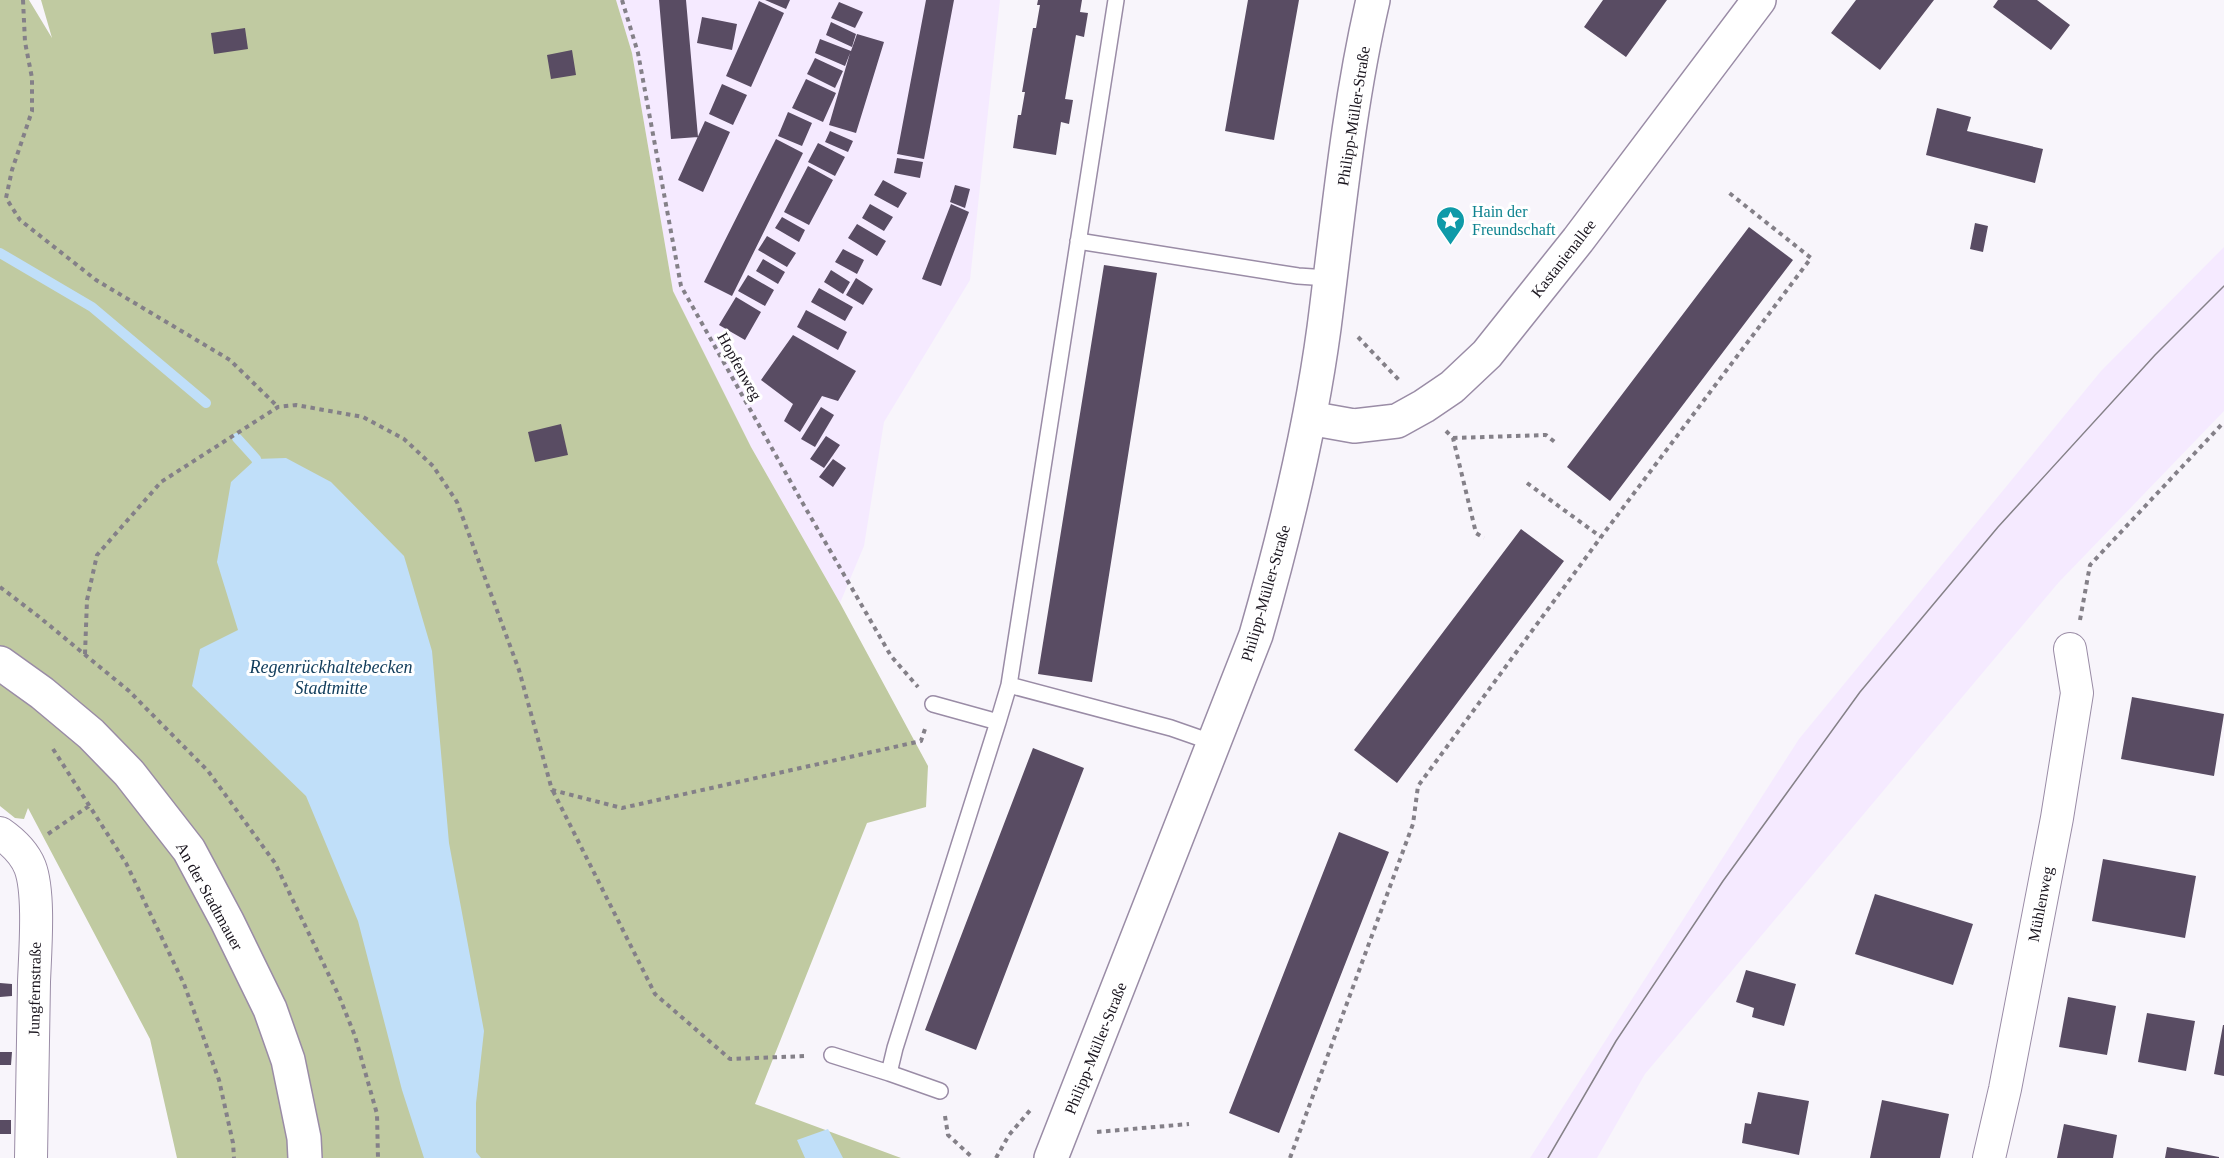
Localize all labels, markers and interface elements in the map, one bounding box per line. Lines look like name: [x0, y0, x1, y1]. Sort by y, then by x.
street label: Philipp-Müller-Straße: [1334, 45, 1374, 187]
place label: Hain der Freundschaft: [1472, 203, 1556, 238]
place icon: Hain der Freundschaft: [1435, 204, 1467, 246]
street label: Kastanienallee: [1528, 216, 1599, 301]
street label: Hopfenweg: [713, 329, 765, 403]
street label: Philipp-Müller-Straße: [1238, 523, 1294, 664]
water label: Regenrückhaltebecken Stadtmitte: [249, 657, 412, 698]
street label: An der Stadtmauer: [173, 839, 247, 954]
street label: Mühlenweg: [2025, 865, 2057, 943]
street label: Jungfernstraße: [25, 942, 45, 1036]
street label: Philipp-Müller-Straße: [1061, 980, 1131, 1117]

